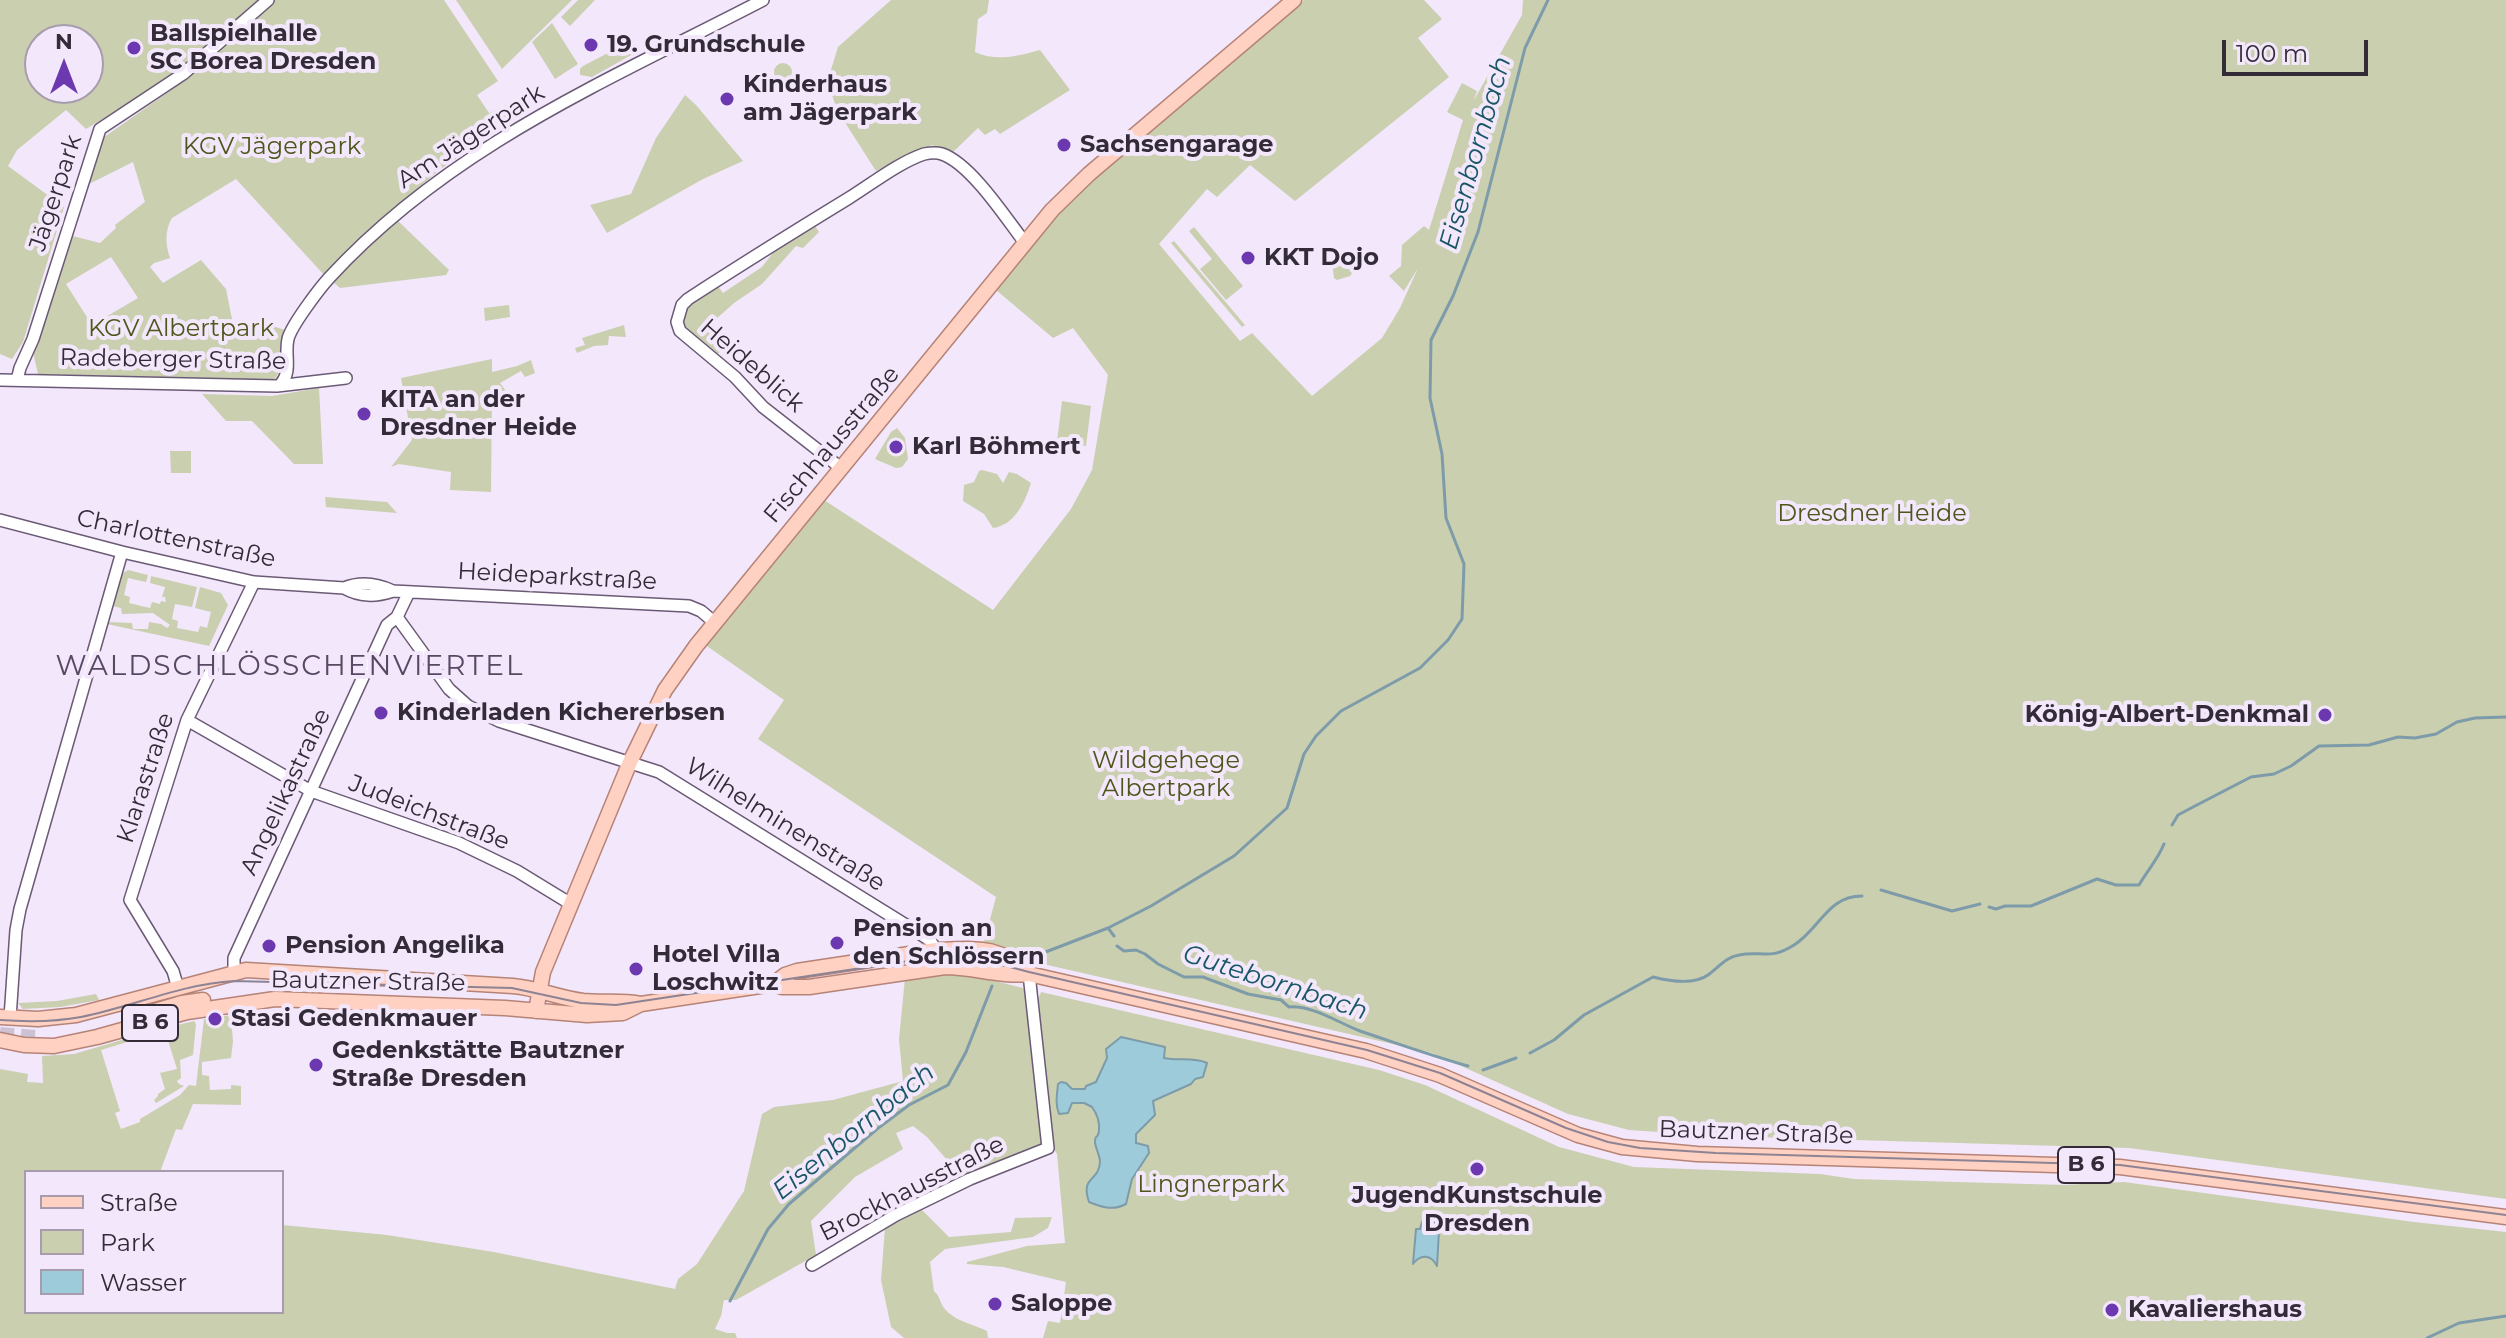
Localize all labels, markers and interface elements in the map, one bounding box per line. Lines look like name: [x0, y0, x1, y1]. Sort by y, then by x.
place label: Ballspielhalle SC Borea Dresden: [150, 20, 376, 76]
north arrow: [24, 24, 104, 104]
scale bar: [2226, 24, 2372, 74]
text: N: [55, 28, 73, 55]
place label: 19. Grundschule: [607, 31, 805, 59]
marker: 19. Grundschule: [582, 36, 600, 54]
marker: Ballspielhalle SC Borea Dresden: [125, 39, 143, 57]
text: 100 m: [2236, 39, 2308, 68]
water label: Eisenbornbach: [1434, 53, 1518, 253]
place label: Kinderhaus am Jägerpark: [743, 71, 917, 127]
street label: Am Jägerpark: [392, 79, 550, 195]
marker: Kinderhaus am Jägerpark: [718, 90, 736, 108]
street label: Jägerpark: [24, 131, 88, 255]
place label: Sachsengarage: [1080, 131, 1273, 159]
park label: KGV Jägerpark: [183, 133, 361, 161]
marker: Sachsengarage: [1055, 136, 1073, 154]
place label: KKT Dojo: [1264, 244, 1379, 272]
marker: KKT Dojo: [1239, 249, 1257, 267]
street label: Heideblick: [694, 313, 810, 419]
park label: KGV Albertpark: [88, 315, 274, 343]
street label: Radeberger Straße: [59, 344, 287, 376]
street label: Fischhausstraße: [758, 361, 906, 529]
place label: KITA an der Dresdner Heide: [380, 386, 577, 442]
marker: KITA an der Dresdner Heide: [355, 405, 373, 423]
place label: Karl Böhmert: [912, 433, 1081, 461]
marker: Karl Böhmert: [887, 438, 905, 456]
park label: Dresdner Heide: [1777, 500, 1967, 528]
street label: Charlottenstraße: [74, 504, 278, 574]
street label: Heideparkstraße: [456, 557, 658, 597]
district label: WALDSCHLÖSSCHENVIERTEL: [56, 650, 524, 684]
place label: Kinderladen Kichererbsen: [397, 699, 725, 727]
place label: König-Albert-Denkmal: [2025, 701, 2309, 729]
street label: Angelikastraße: [235, 704, 337, 880]
marker: Kinderladen Kichererbsen: [372, 704, 390, 722]
marker: König-Albert-Denkmal: [2316, 706, 2334, 724]
street label: Klarastraße: [111, 709, 181, 847]
park label: Wildgehege Albertpark: [1092, 747, 1240, 803]
street label: Wilhelminenstraße: [680, 752, 890, 898]
street label: Judeichstraße: [345, 769, 513, 857]
place label: Pension an den Schlössern: [853, 915, 1045, 971]
place label: Pension Angelika: [285, 932, 505, 960]
marker: Pension an den Schlössern: [828, 934, 846, 952]
marker: Pension Angelika: [260, 937, 278, 955]
water label: Gutebornbach: [1179, 938, 1371, 1028]
place label: Hotel Villa Loschwitz: [652, 941, 781, 997]
marker: Hotel Villa Loschwitz: [627, 960, 645, 978]
street label: Bautzner Straße: [270, 966, 466, 998]
road number: B 6: [122, 1005, 178, 1041]
place label: Stasi Gedenkmauer: [231, 1005, 477, 1033]
marker: Stasi Gedenkmauer: [206, 1010, 224, 1028]
place label: Gedenkstätte Bautzner Straße Dresden: [332, 1037, 624, 1093]
marker: Gedenkstätte Bautzner Straße Dresden: [307, 1056, 325, 1074]
water label: Eisenbornbach: [767, 1057, 941, 1207]
street label: Bautzner Straße: [1658, 1115, 1854, 1151]
street label: Brockhausstraße: [815, 1130, 1009, 1248]
road number: B 6: [2058, 1147, 2114, 1183]
marker: JugendKunstschule Dresden: [1468, 1160, 1486, 1178]
legend: [24, 1170, 284, 1314]
park label: Lingnerpark: [1137, 1171, 1285, 1199]
place label: JugendKunstschule Dresden: [1352, 1182, 1602, 1238]
text: Straße: [100, 1188, 178, 1217]
text: Park: [100, 1228, 155, 1257]
text: Wasser: [100, 1268, 187, 1297]
place label: Saloppe: [1011, 1290, 1112, 1318]
marker: Saloppe: [986, 1295, 1004, 1313]
place label: Kavaliershaus: [2128, 1296, 2302, 1324]
marker: Kavaliershaus: [2103, 1301, 2121, 1319]

